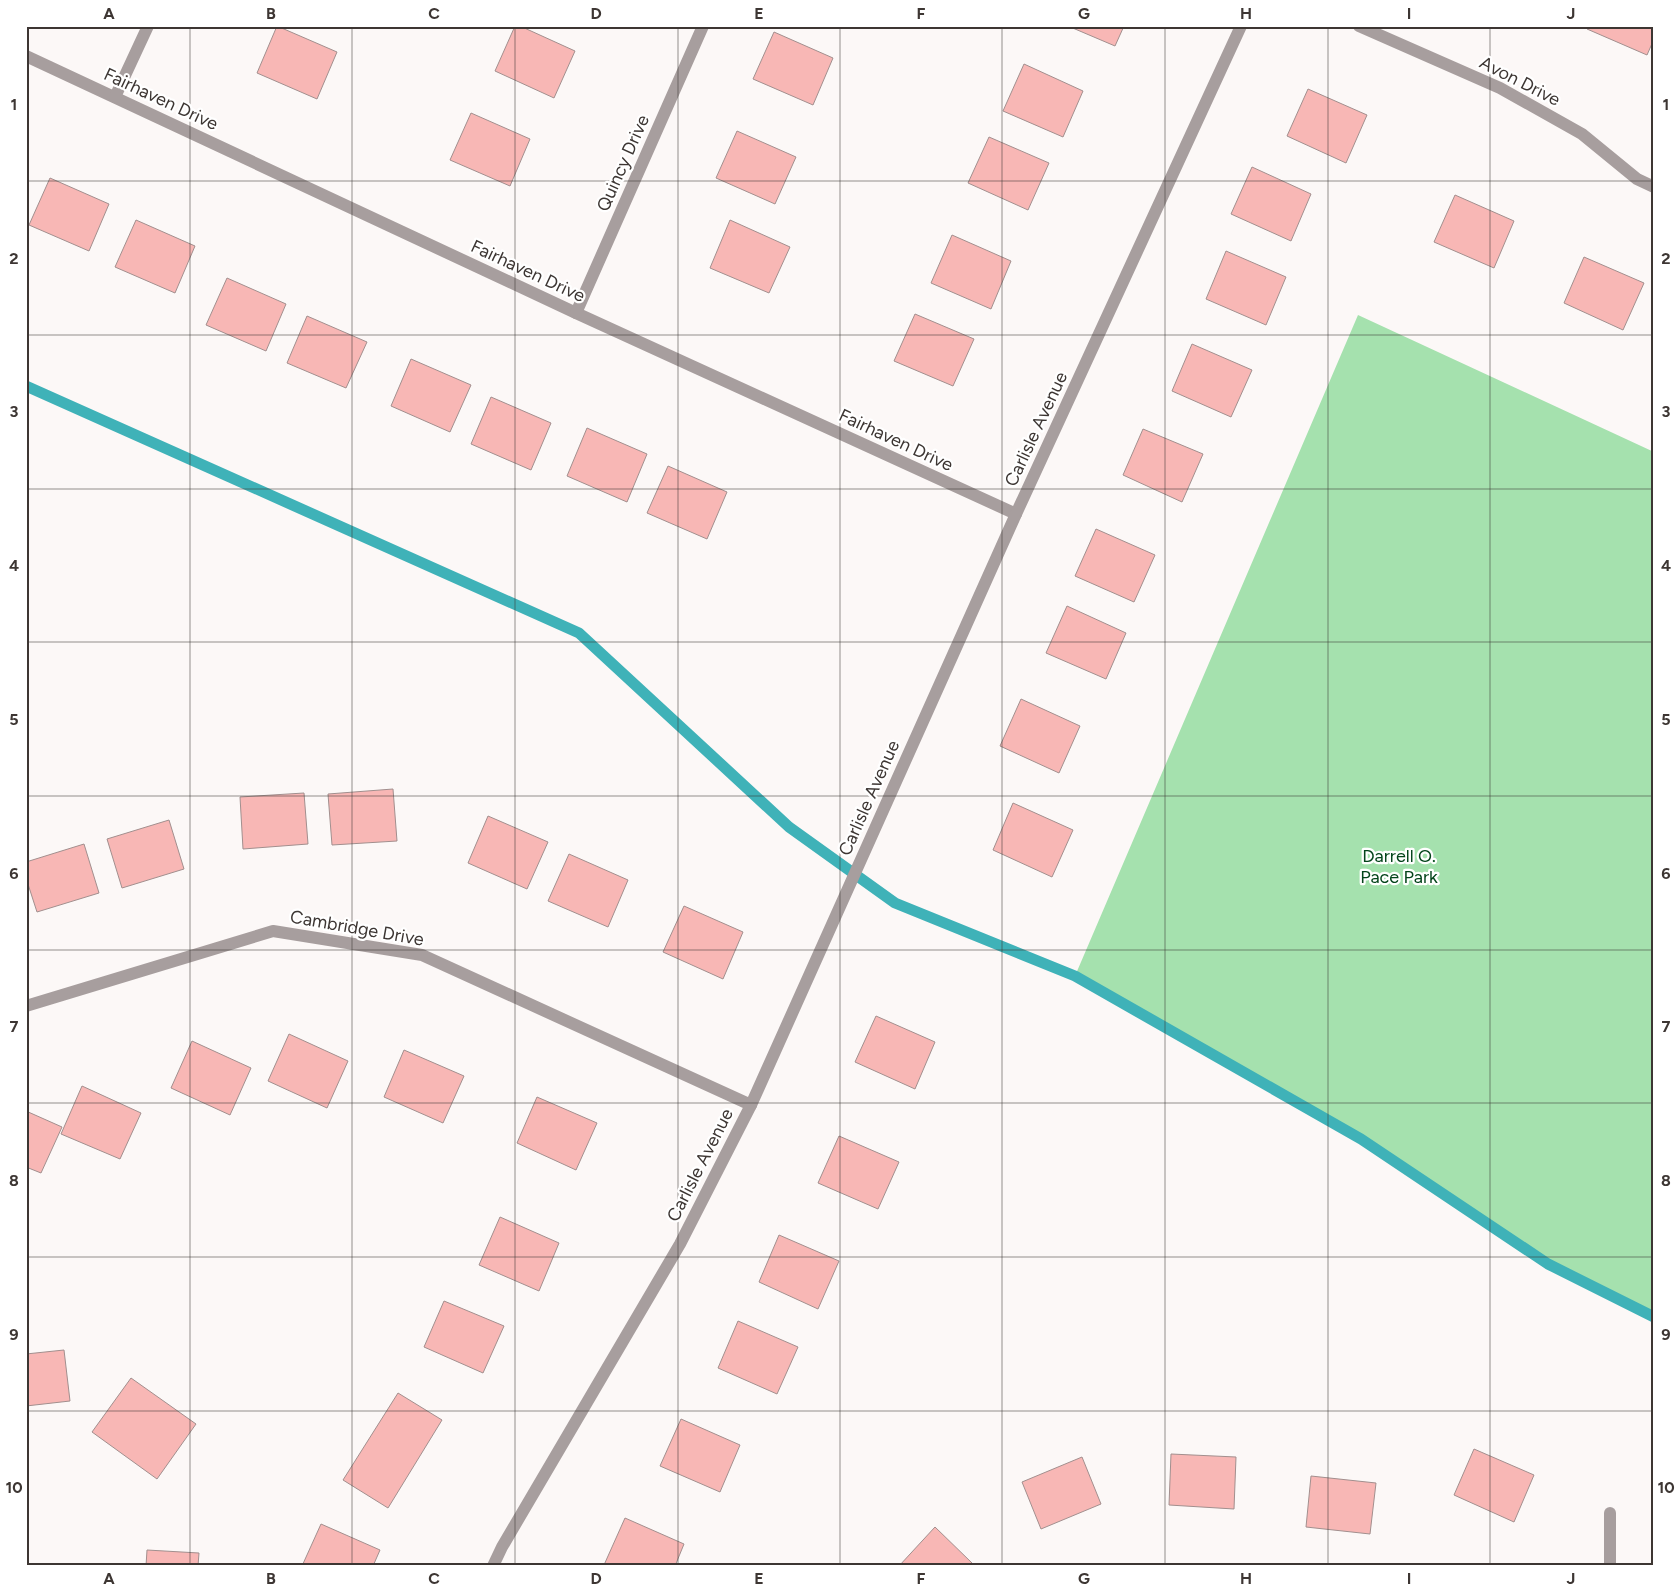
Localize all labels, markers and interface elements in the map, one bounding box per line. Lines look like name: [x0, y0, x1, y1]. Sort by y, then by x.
text: A: [103, 4, 115, 23]
text: B: [266, 4, 276, 23]
text: C: [428, 4, 440, 23]
text: D: [590, 4, 602, 23]
text: E: [754, 4, 764, 23]
text: F: [917, 4, 926, 23]
text: G: [1078, 4, 1090, 23]
text: H: [1240, 4, 1252, 23]
text: I: [1407, 4, 1411, 23]
text: J: [1567, 4, 1575, 23]
street label: Avon Drive: [1476, 51, 1564, 111]
street label: Fairhaven Drive: [100, 63, 222, 135]
text: 1: [11, 95, 17, 114]
text: 1: [1663, 95, 1669, 114]
street label: Quincy Drive: [592, 111, 654, 215]
street label: Fairhaven Drive: [467, 235, 589, 307]
text: 2: [9, 249, 19, 268]
text: 2: [1661, 249, 1671, 268]
street label: Carlisle Avenue: [1000, 368, 1072, 490]
text: 3: [10, 402, 19, 421]
text: 3: [1662, 402, 1671, 421]
street label: Fairhaven Drive: [835, 404, 957, 476]
text: 4: [9, 556, 19, 575]
text: 4: [1661, 556, 1671, 575]
text: 5: [9, 710, 19, 729]
text: 5: [1661, 710, 1671, 729]
street label: Carlisle Avenue: [834, 737, 904, 859]
park label: Darrell O. Pace Park: [1360, 845, 1438, 888]
text: 6: [9, 864, 19, 883]
text: 6: [1661, 864, 1671, 883]
street label: Cambridge Drive: [288, 905, 426, 951]
text: 7: [10, 1017, 19, 1036]
text: 7: [1662, 1017, 1671, 1036]
street label: Carlisle Avenue: [662, 1105, 738, 1225]
text: 8: [9, 1171, 19, 1190]
text: 8: [1661, 1171, 1671, 1190]
text: 9: [9, 1325, 19, 1344]
text: 9: [1661, 1325, 1671, 1344]
text: 10: [5, 1478, 23, 1497]
text: 10: [1657, 1478, 1675, 1497]
text: A: [103, 1569, 115, 1588]
text: B: [266, 1569, 276, 1588]
text: C: [428, 1569, 440, 1588]
text: D: [590, 1569, 602, 1588]
text: E: [754, 1569, 764, 1588]
text: F: [917, 1569, 926, 1588]
text: G: [1078, 1569, 1090, 1588]
text: H: [1240, 1569, 1252, 1588]
text: I: [1407, 1569, 1411, 1588]
text: J: [1567, 1569, 1575, 1588]

